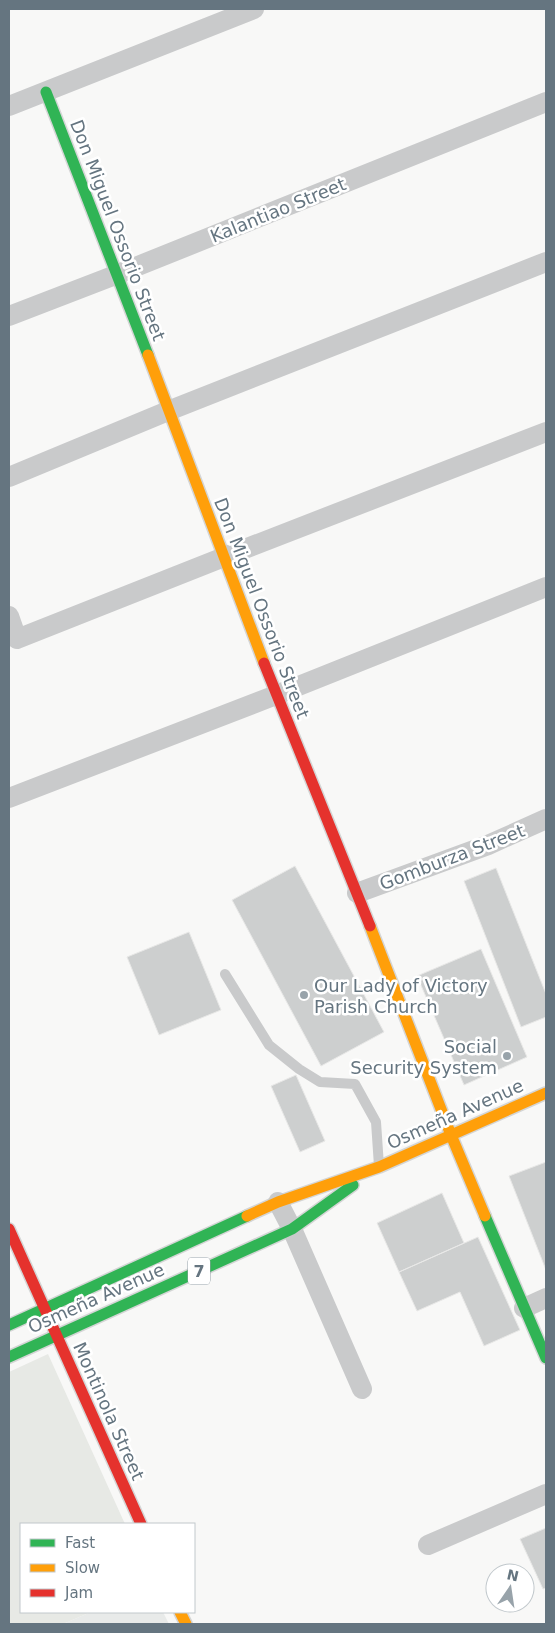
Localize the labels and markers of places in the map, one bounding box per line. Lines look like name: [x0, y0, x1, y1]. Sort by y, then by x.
place label: Our Lady of Victory Parish Church: [314, 975, 488, 1017]
marker: Our Lady of Victory Parish Church: [298, 989, 310, 1001]
place label: Social Security System: [350, 1036, 497, 1078]
marker: Social Security System: [501, 1050, 513, 1062]

